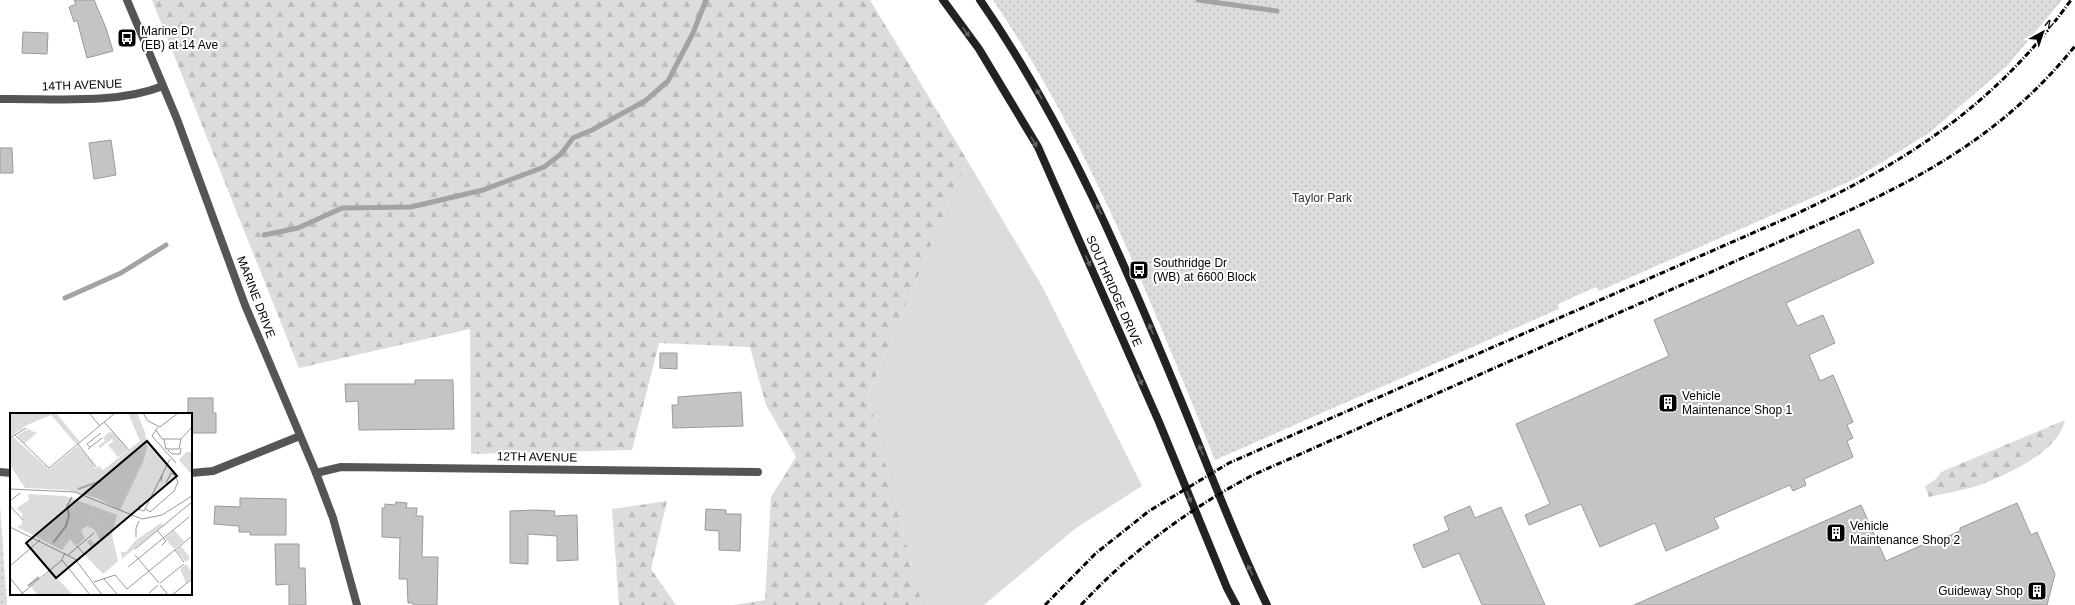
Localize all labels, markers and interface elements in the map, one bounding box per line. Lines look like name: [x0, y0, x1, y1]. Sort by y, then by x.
north arrow: [2023, 12, 2063, 52]
text: N: [2043, 17, 2056, 32]
place label: Marine Dr (EB) at 14 Ave: [141, 24, 218, 52]
one-way arrow: [962, 26, 970, 37]
bus stop icon: Marine Dr (EB) at 14 Ave: [116, 27, 138, 49]
street label: 14TH AVENUE: [42, 77, 122, 93]
one-way arrow: [1035, 88, 1042, 100]
one-way arrow: [1031, 136, 1038, 148]
park label: Taylor Park: [1292, 191, 1353, 205]
one-way arrow: [1096, 204, 1102, 215]
street label: SOUTHRIDGE DRIVE: [1083, 233, 1145, 349]
street label: MARINE DRIVE: [234, 254, 278, 340]
one-way arrow: [1085, 255, 1091, 267]
place label: Southridge Dr (WB) at 6600 Block: [1153, 256, 1257, 284]
bus stop icon: Southridge Dr (WB) at 6600 Block: [1128, 259, 1150, 281]
one-way arrow: [1147, 322, 1153, 334]
one-way arrow: [1137, 374, 1143, 385]
place label: Vehicle Maintenance Shop 1: [1682, 389, 1792, 417]
building icon: Vehicle Maintenance Shop 1: [1657, 392, 1679, 414]
inset map: [10, 413, 192, 595]
one-way arrow: [1198, 443, 1204, 455]
street label: 12TH AVENUE: [497, 449, 577, 465]
one-way arrow: [1187, 491, 1193, 503]
place label: Vehicle Maintenance Shop 2: [1850, 519, 1960, 547]
building icon: Vehicle Maintenance Shop 2: [1825, 522, 1847, 544]
one-way arrow: [1247, 564, 1253, 576]
building icon: Guideway Shop: [2026, 580, 2048, 602]
place label: Guideway Shop: [1938, 584, 2023, 598]

